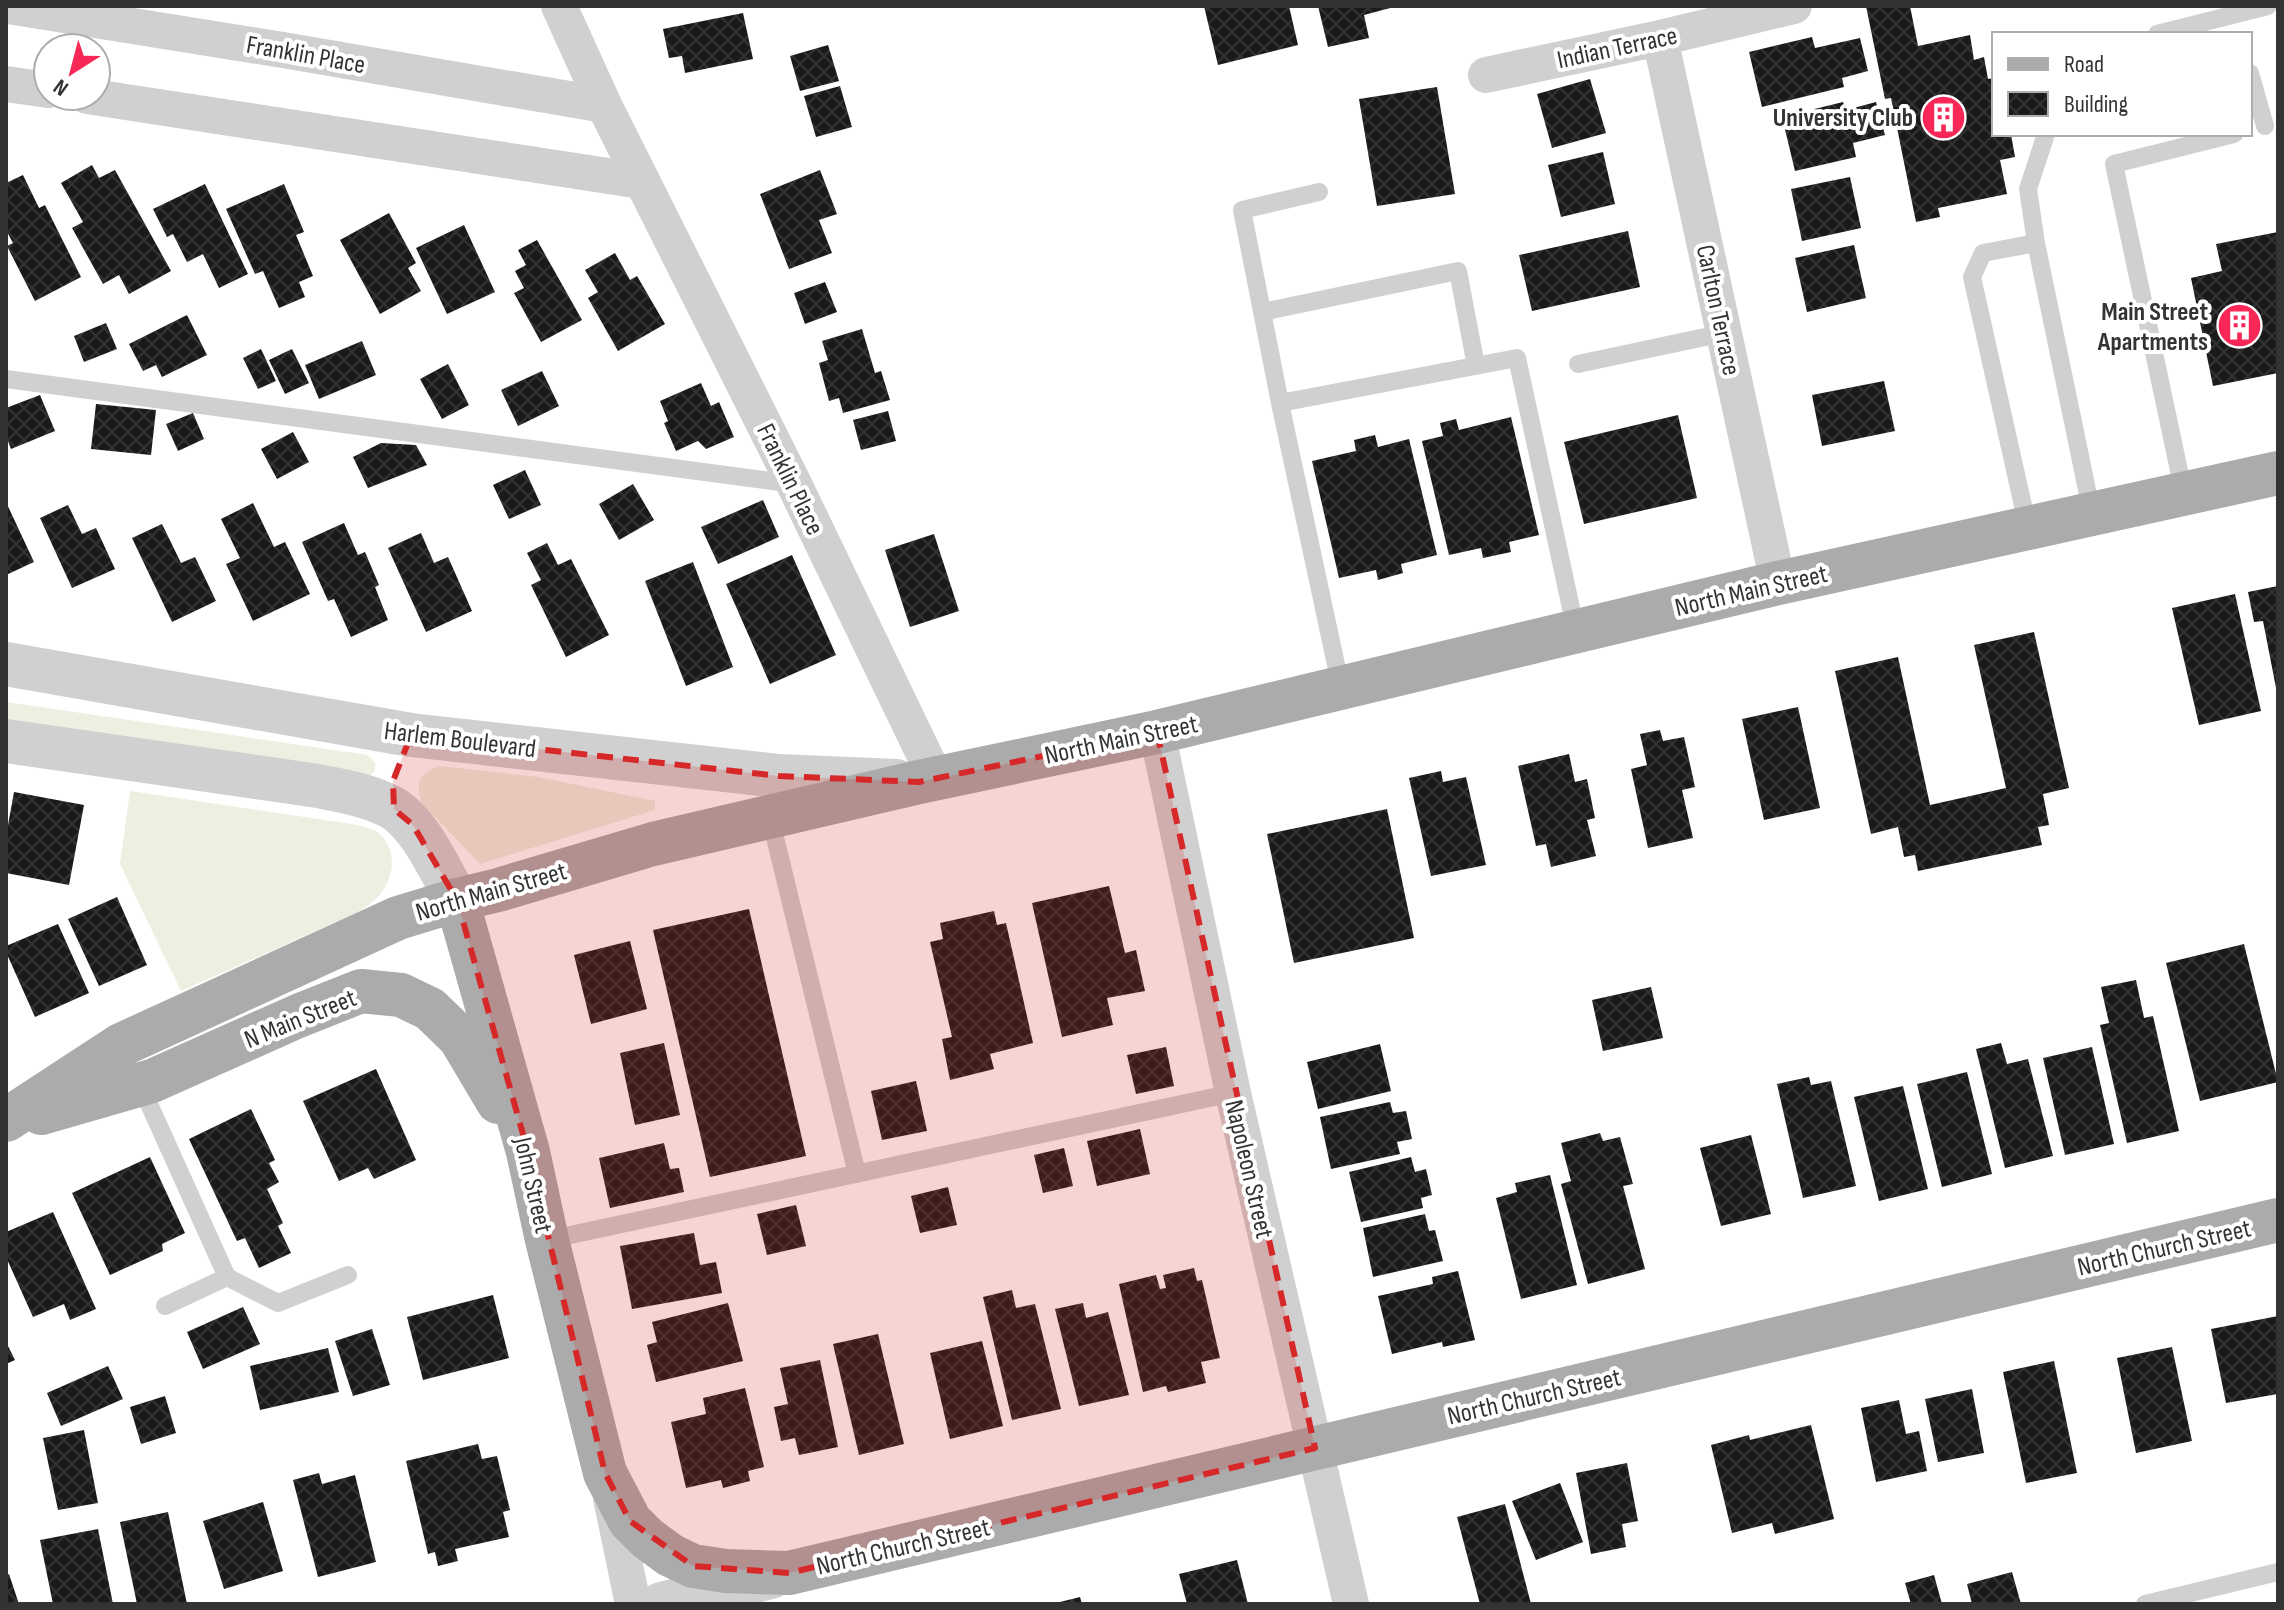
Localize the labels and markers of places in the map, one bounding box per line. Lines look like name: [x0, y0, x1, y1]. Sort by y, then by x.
building icon: University Club: [1920, 93, 1968, 141]
place label: University Club: [1773, 103, 1913, 134]
place label: Main Street Apartments: [2097, 297, 2208, 358]
building icon: Main Street Apartments: [2215, 302, 2263, 350]

